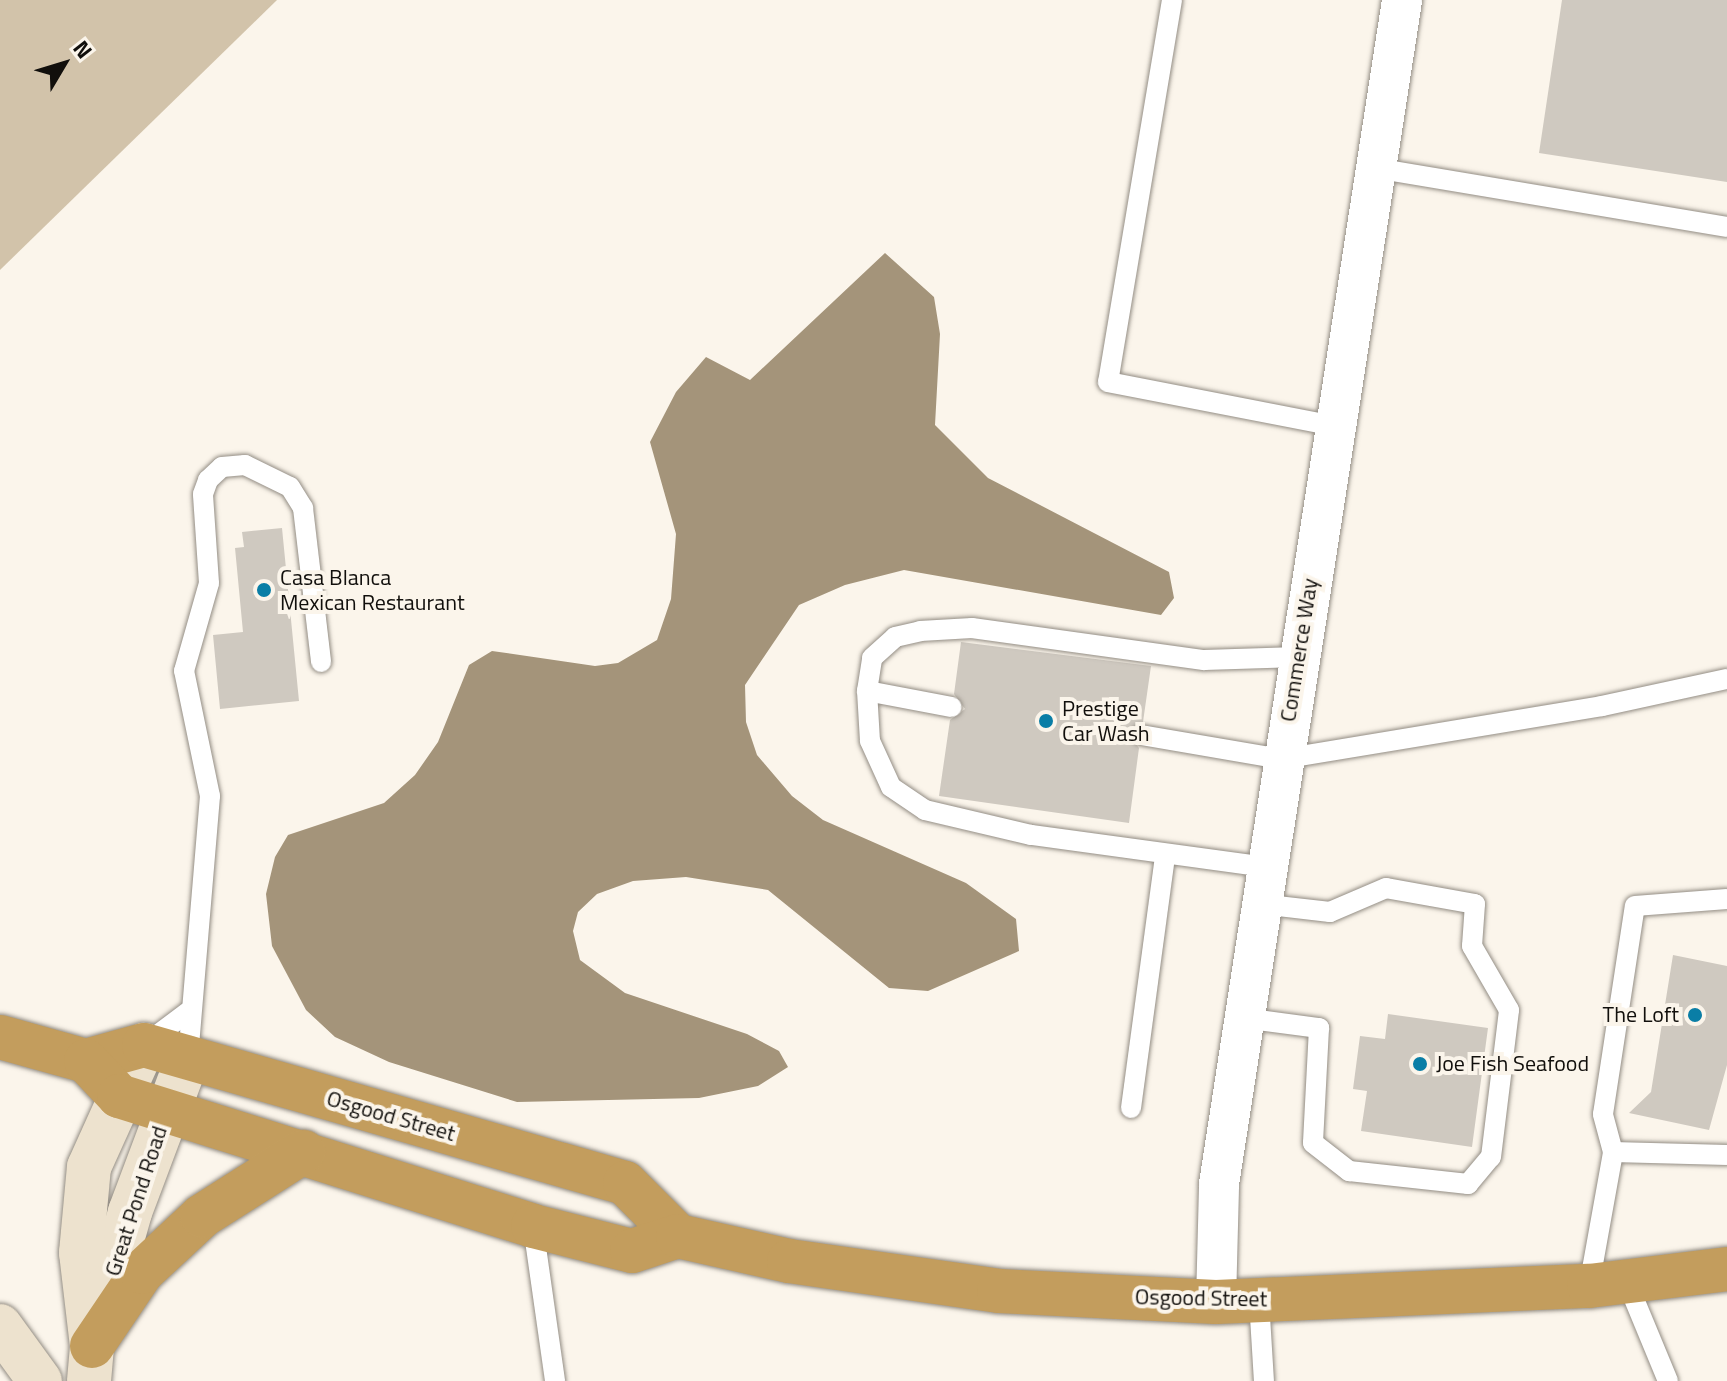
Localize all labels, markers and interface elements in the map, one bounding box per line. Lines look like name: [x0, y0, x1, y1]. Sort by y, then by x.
north arrow: [24, 24, 104, 104]
text: N: [65, 33, 101, 66]
place label: Casa Blanca Mexican Restaurant: [280, 564, 465, 616]
street label: Commerce Way: [1275, 576, 1323, 724]
marker: Casa Blanca Mexican Restaurant: [255, 581, 273, 599]
place label: Prestige Car Wash: [1062, 695, 1150, 746]
marker: Prestige Car Wash: [1037, 712, 1055, 730]
place label: The Loft: [1603, 1002, 1679, 1028]
marker: The Loft: [1686, 1006, 1704, 1024]
place label: Joe Fish Seafood: [1436, 1051, 1589, 1077]
marker: Joe Fish Seafood: [1411, 1055, 1429, 1073]
street label: Osgood Street: [324, 1085, 458, 1147]
street label: Great Pond Road: [99, 1123, 173, 1279]
street label: Osgood Street: [1135, 1284, 1267, 1312]

